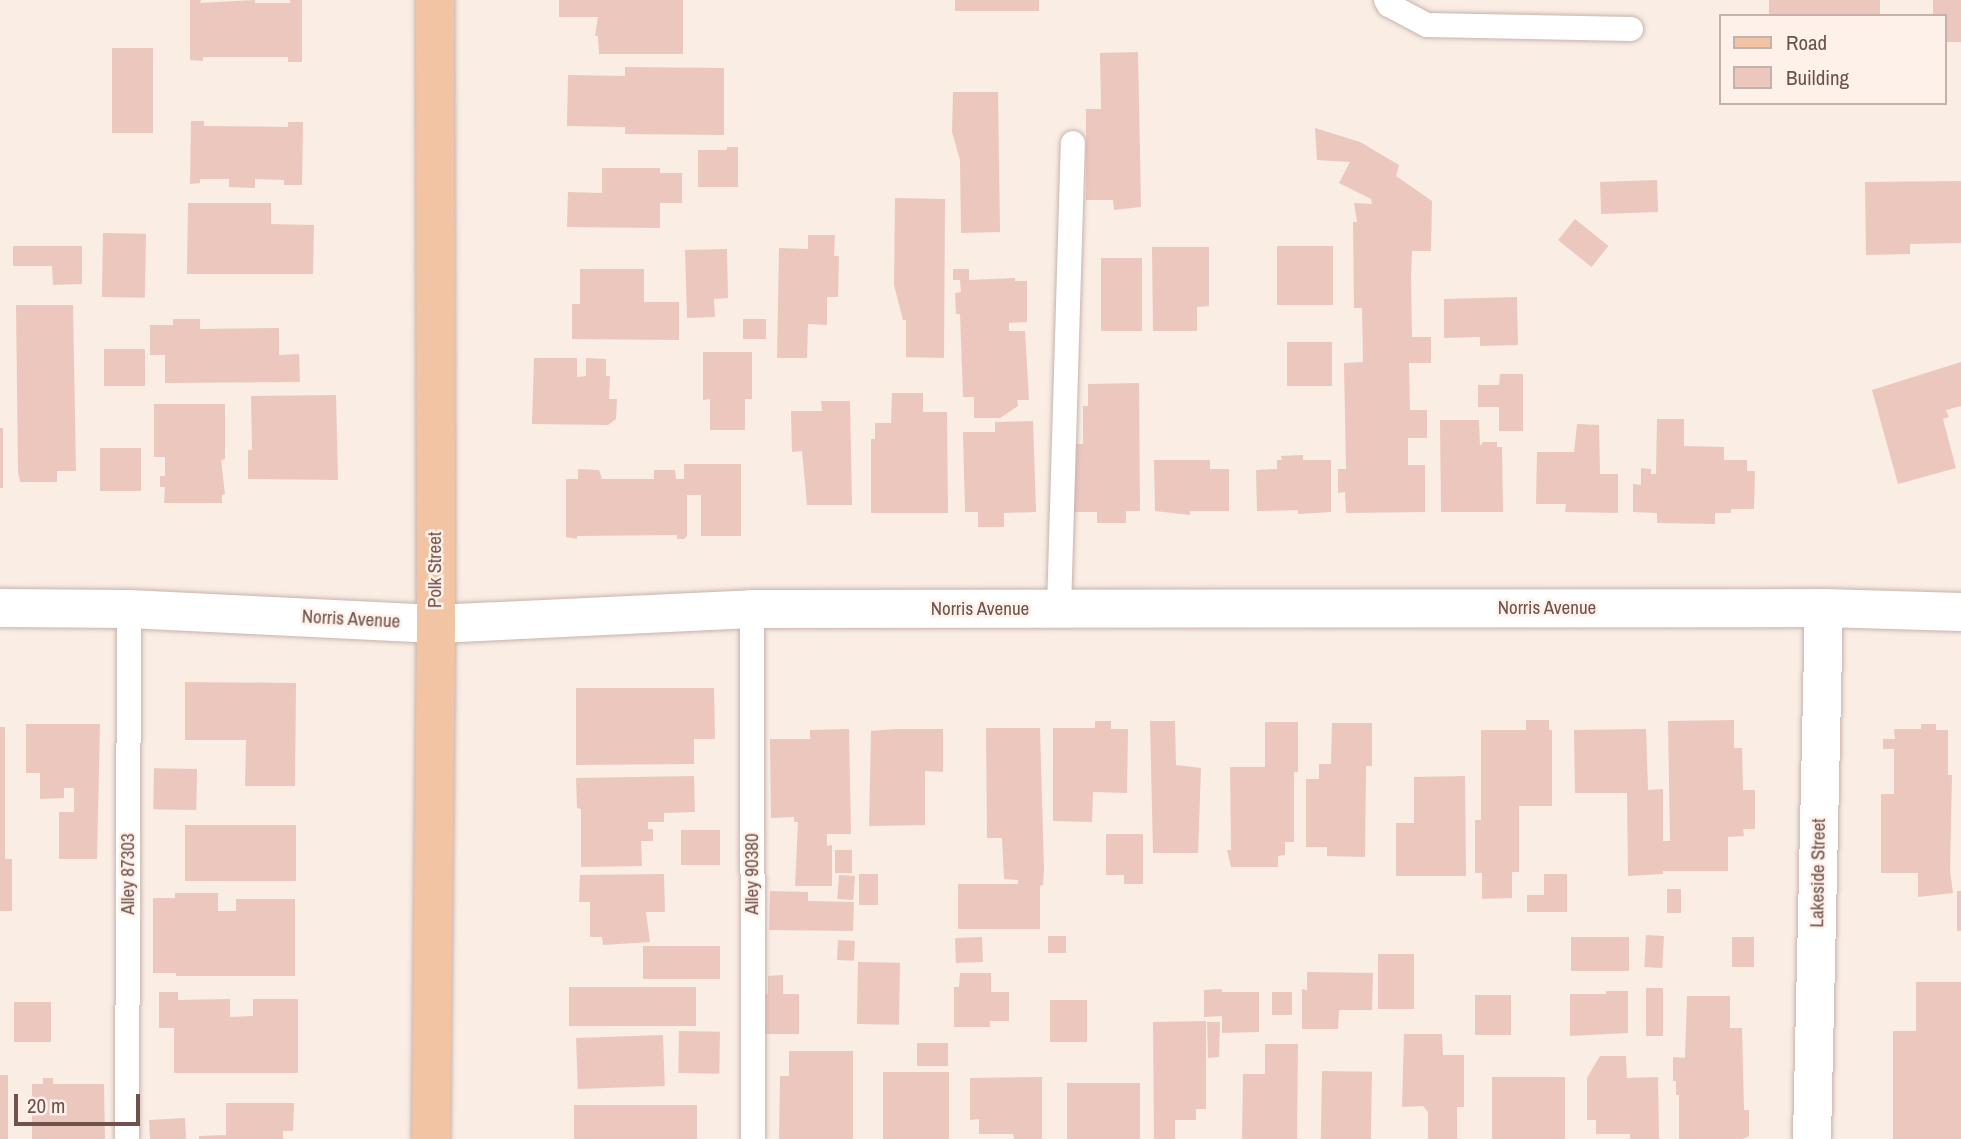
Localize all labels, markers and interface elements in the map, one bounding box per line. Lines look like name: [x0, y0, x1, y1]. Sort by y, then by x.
legend: [1720, 14, 1947, 105]
text: Road: [1786, 28, 1827, 57]
text: Building: [1786, 63, 1849, 92]
street label: Polk Street: [424, 532, 446, 608]
street label: Norris Avenue: [1497, 597, 1597, 619]
street label: Norris Avenue: [930, 598, 1030, 620]
street label: Norris Avenue: [301, 605, 401, 633]
street label: Lakeside Street: [1806, 818, 1830, 928]
street label: Alley 87303: [117, 833, 139, 915]
street label: Alley 90380: [741, 833, 763, 915]
scale bar: [18, 1080, 144, 1124]
text: 20 m: [27, 1091, 65, 1120]

